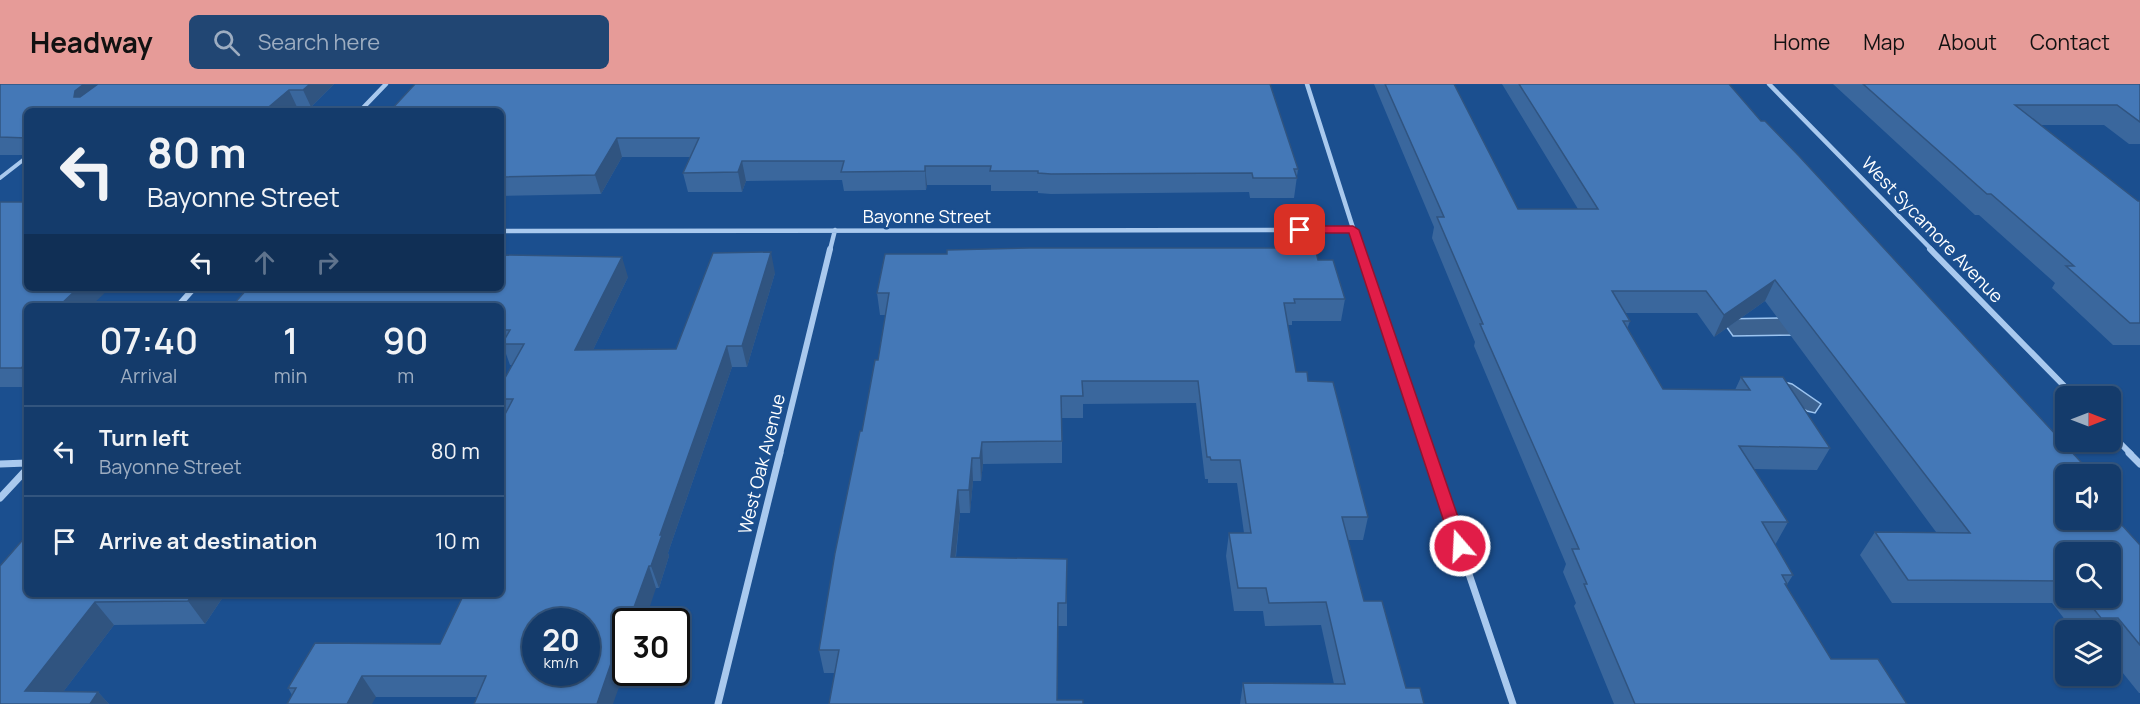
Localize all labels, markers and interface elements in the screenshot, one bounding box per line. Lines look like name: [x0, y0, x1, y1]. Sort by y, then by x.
search box: [189, 15, 609, 69]
text: Headway: [30, 23, 153, 61]
icon: search: [210, 26, 243, 59]
text: Search here: [258, 27, 380, 57]
text: Home: [1773, 28, 1830, 56]
text: Map: [1863, 28, 1905, 56]
text: About: [1938, 28, 1997, 56]
text: Contact: [2030, 28, 2110, 56]
text: 80 m: [147, 123, 247, 181]
icon: left: [48, 132, 126, 210]
street label: West Sycamore Avenue: [1857, 151, 2009, 308]
text: Bayonne Street: [147, 178, 340, 215]
street label: Bayonne Street: [863, 204, 991, 228]
pin: [1274, 204, 1325, 255]
icon: arrive: [1283, 213, 1316, 246]
icon: left: [185, 246, 218, 279]
icon: ahead: [248, 246, 281, 279]
icon: right: [311, 246, 344, 279]
text: 07:40: [100, 316, 198, 365]
text: 1: [283, 316, 298, 365]
text: 90: [383, 316, 428, 365]
text: Arrival: [120, 362, 177, 389]
text: min: [274, 362, 307, 389]
text: m: [397, 362, 414, 389]
north arrow: [2055, 386, 2121, 452]
map controls: [2055, 386, 2121, 686]
street label: West Oak Avenue: [732, 391, 790, 536]
text: Turn left: [99, 423, 189, 453]
icon: left: [48, 435, 81, 468]
text: 80 m: [431, 436, 480, 466]
text: Bayonne Street: [99, 453, 242, 480]
button: sound: [2055, 464, 2121, 530]
position arrow: [1428, 514, 1492, 578]
icon: arrive: [48, 525, 81, 558]
text: Arrive at destination: [99, 526, 317, 556]
text: 10 m: [435, 526, 480, 556]
button: search: [2055, 542, 2121, 608]
speed limit sign: 30: [612, 608, 690, 686]
text: 20: [542, 619, 580, 660]
button: layers: [2055, 620, 2121, 686]
text: km/h: [544, 652, 578, 673]

